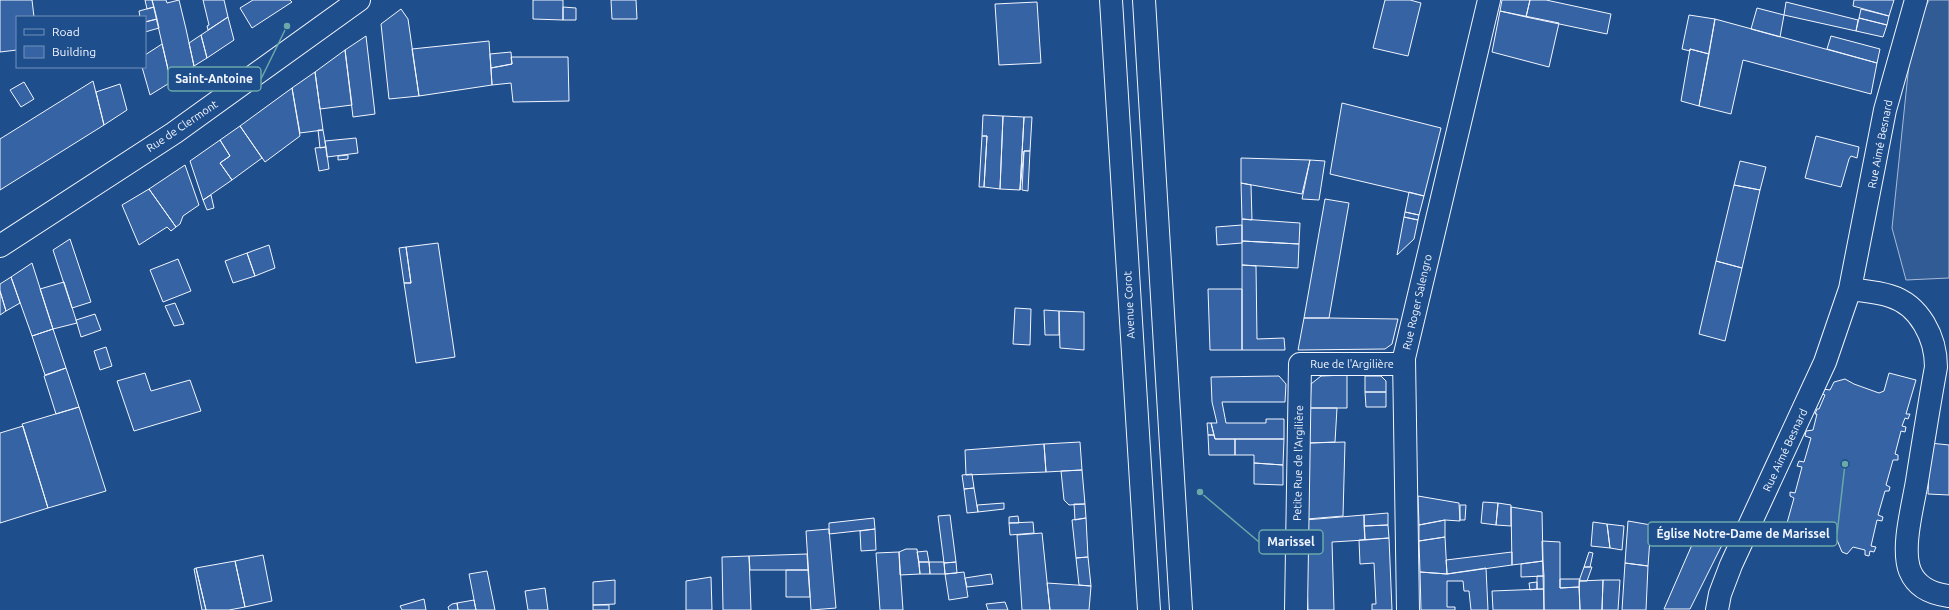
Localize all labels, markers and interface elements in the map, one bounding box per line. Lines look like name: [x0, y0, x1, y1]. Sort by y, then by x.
legend: [16, 16, 146, 68]
text: Road: [52, 25, 80, 38]
text: Building: [52, 45, 96, 58]
callout: Saint-Antoine: [168, 67, 261, 91]
text: Saint-Antoine: [175, 72, 253, 85]
street label: Rue de Clermont: [144, 97, 220, 154]
street label: Rue Aimé Besnard: [1866, 99, 1894, 189]
street label: Rue Roger Salengro: [1400, 253, 1434, 351]
street label: Avenue Corot: [1121, 270, 1137, 339]
street label: Rue de l'Argilière: [1310, 358, 1394, 370]
street label: Petite Rue de l'Argilière: [1291, 405, 1305, 521]
street label: Rue Aimé Besnard: [1761, 407, 1809, 493]
callout: Église Notre-Dame de Marissel: [1648, 522, 1837, 546]
text: Église Notre-Dame de Marissel: [1656, 525, 1830, 540]
callout: Marissel: [1259, 530, 1323, 554]
text: Marissel: [1267, 535, 1315, 548]

